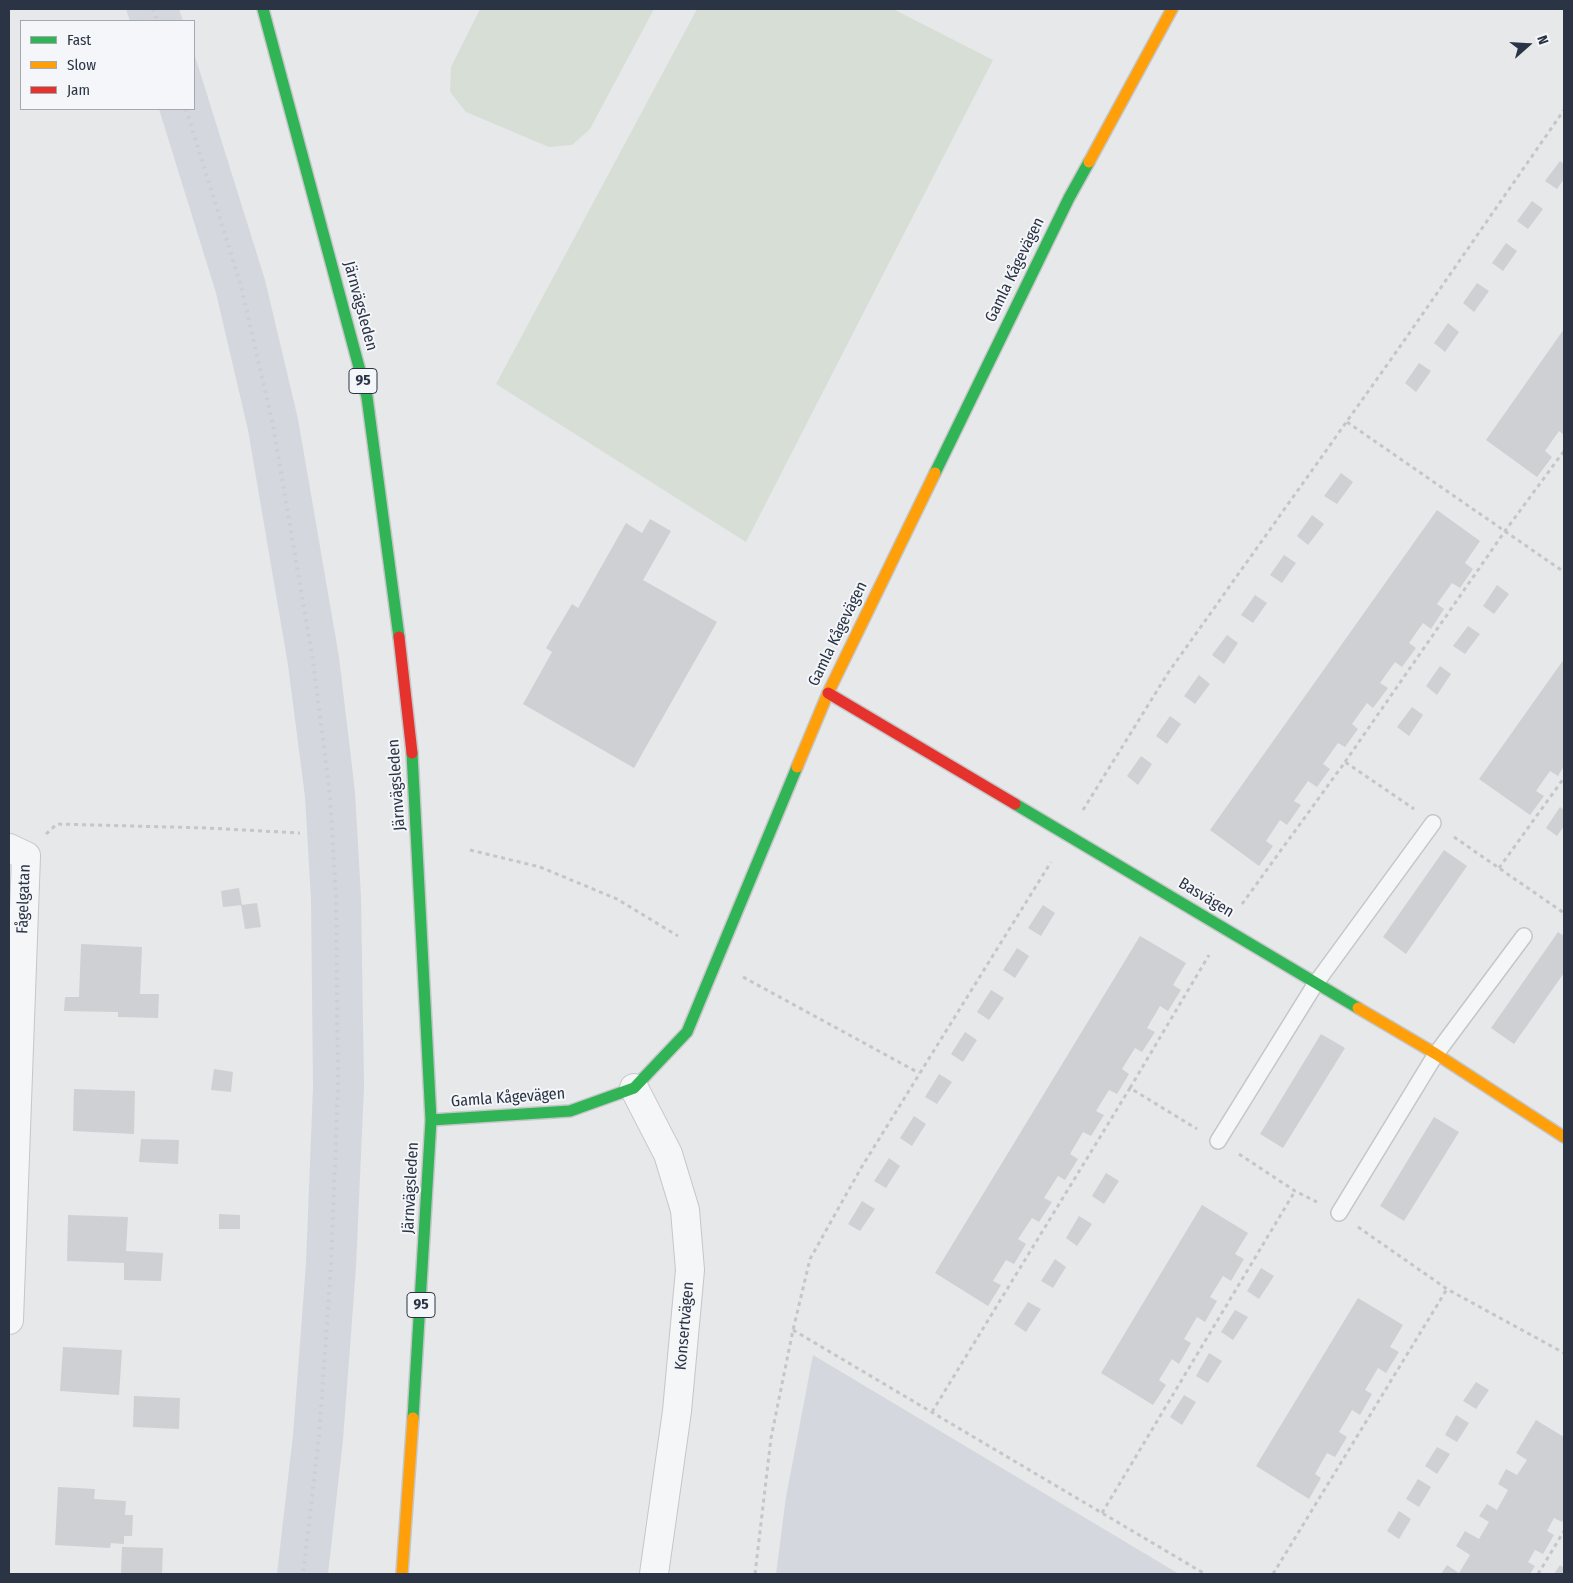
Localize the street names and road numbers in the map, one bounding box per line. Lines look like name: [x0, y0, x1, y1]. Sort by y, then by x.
street label: Gamla Kågevägen: [981, 214, 1049, 326]
street label: Järnvägsleden: [339, 259, 381, 353]
road number: 95: [349, 368, 377, 394]
street label: Gamla Kågevägen: [804, 578, 872, 690]
street label: Järnvägsleden: [384, 738, 410, 832]
street label: Fågelgatan: [13, 864, 35, 934]
street label: Basvägen: [1175, 874, 1237, 922]
street label: Gamla Kågevägen: [450, 1084, 566, 1112]
street label: Järnvägsleden: [399, 1142, 423, 1234]
street label: Konsertvägen: [672, 1281, 698, 1371]
road number: 95: [407, 1292, 435, 1318]

